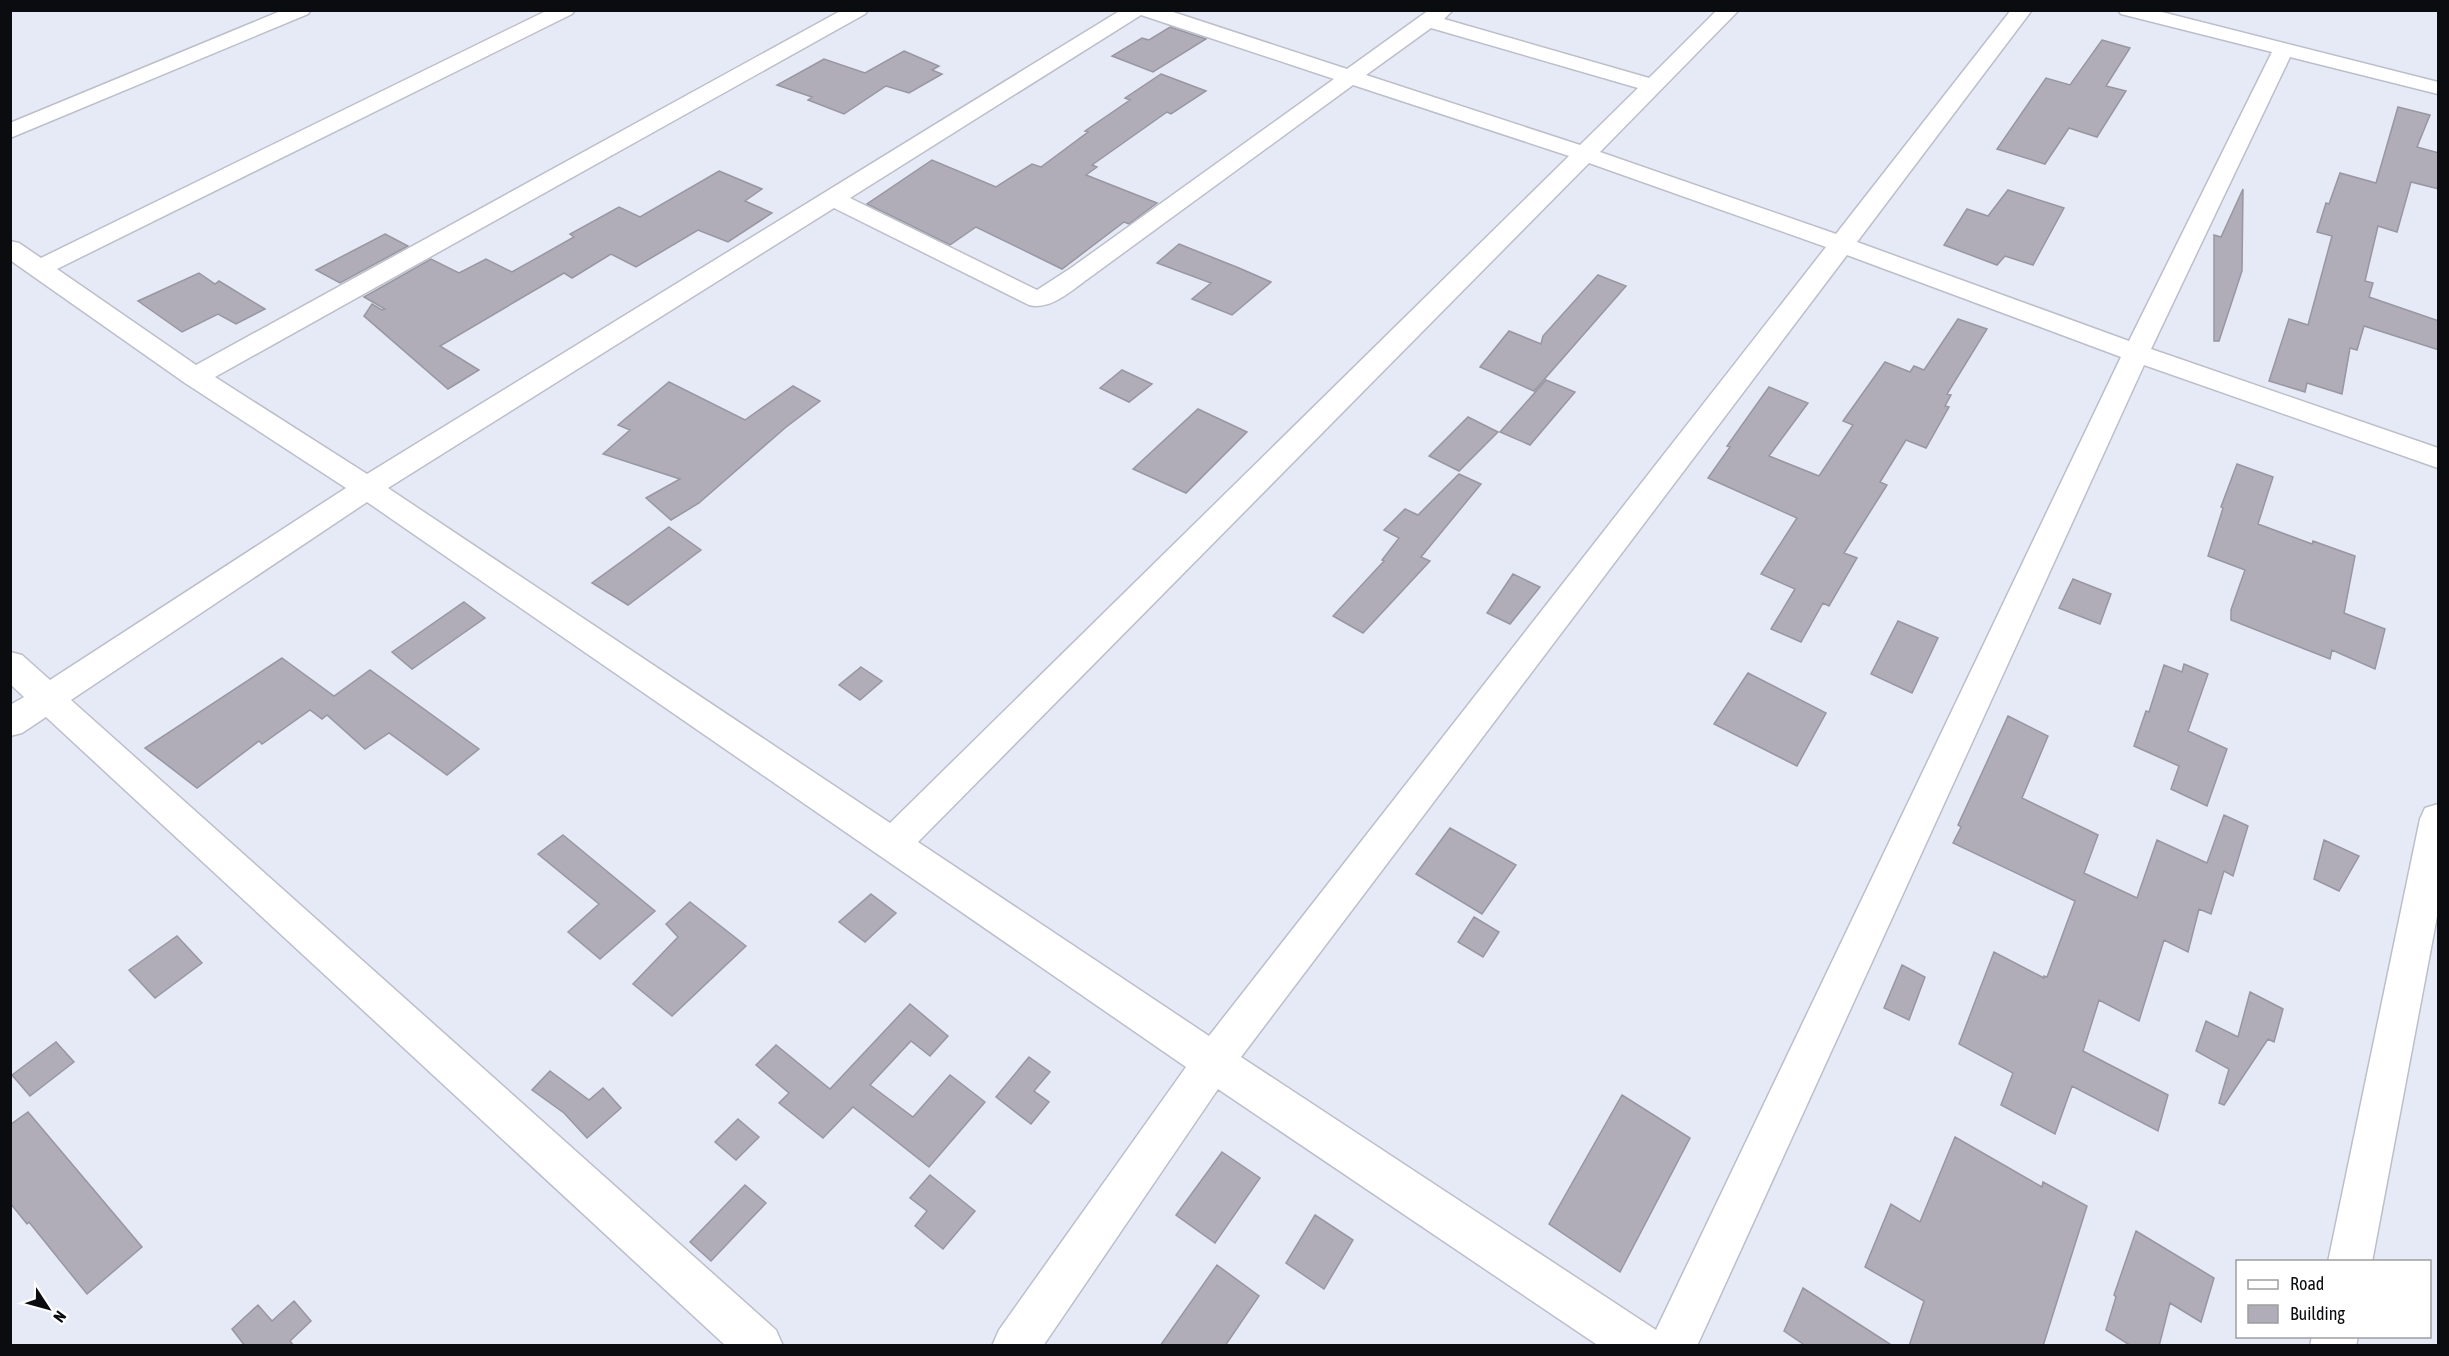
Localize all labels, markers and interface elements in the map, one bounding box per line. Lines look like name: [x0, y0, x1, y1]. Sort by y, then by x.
legend: [2236, 1260, 2431, 1338]
text: Road: [2290, 1273, 2324, 1294]
north arrow: [18, 1278, 78, 1338]
text: Building: [2290, 1303, 2345, 1324]
text: N: [50, 1308, 70, 1326]

